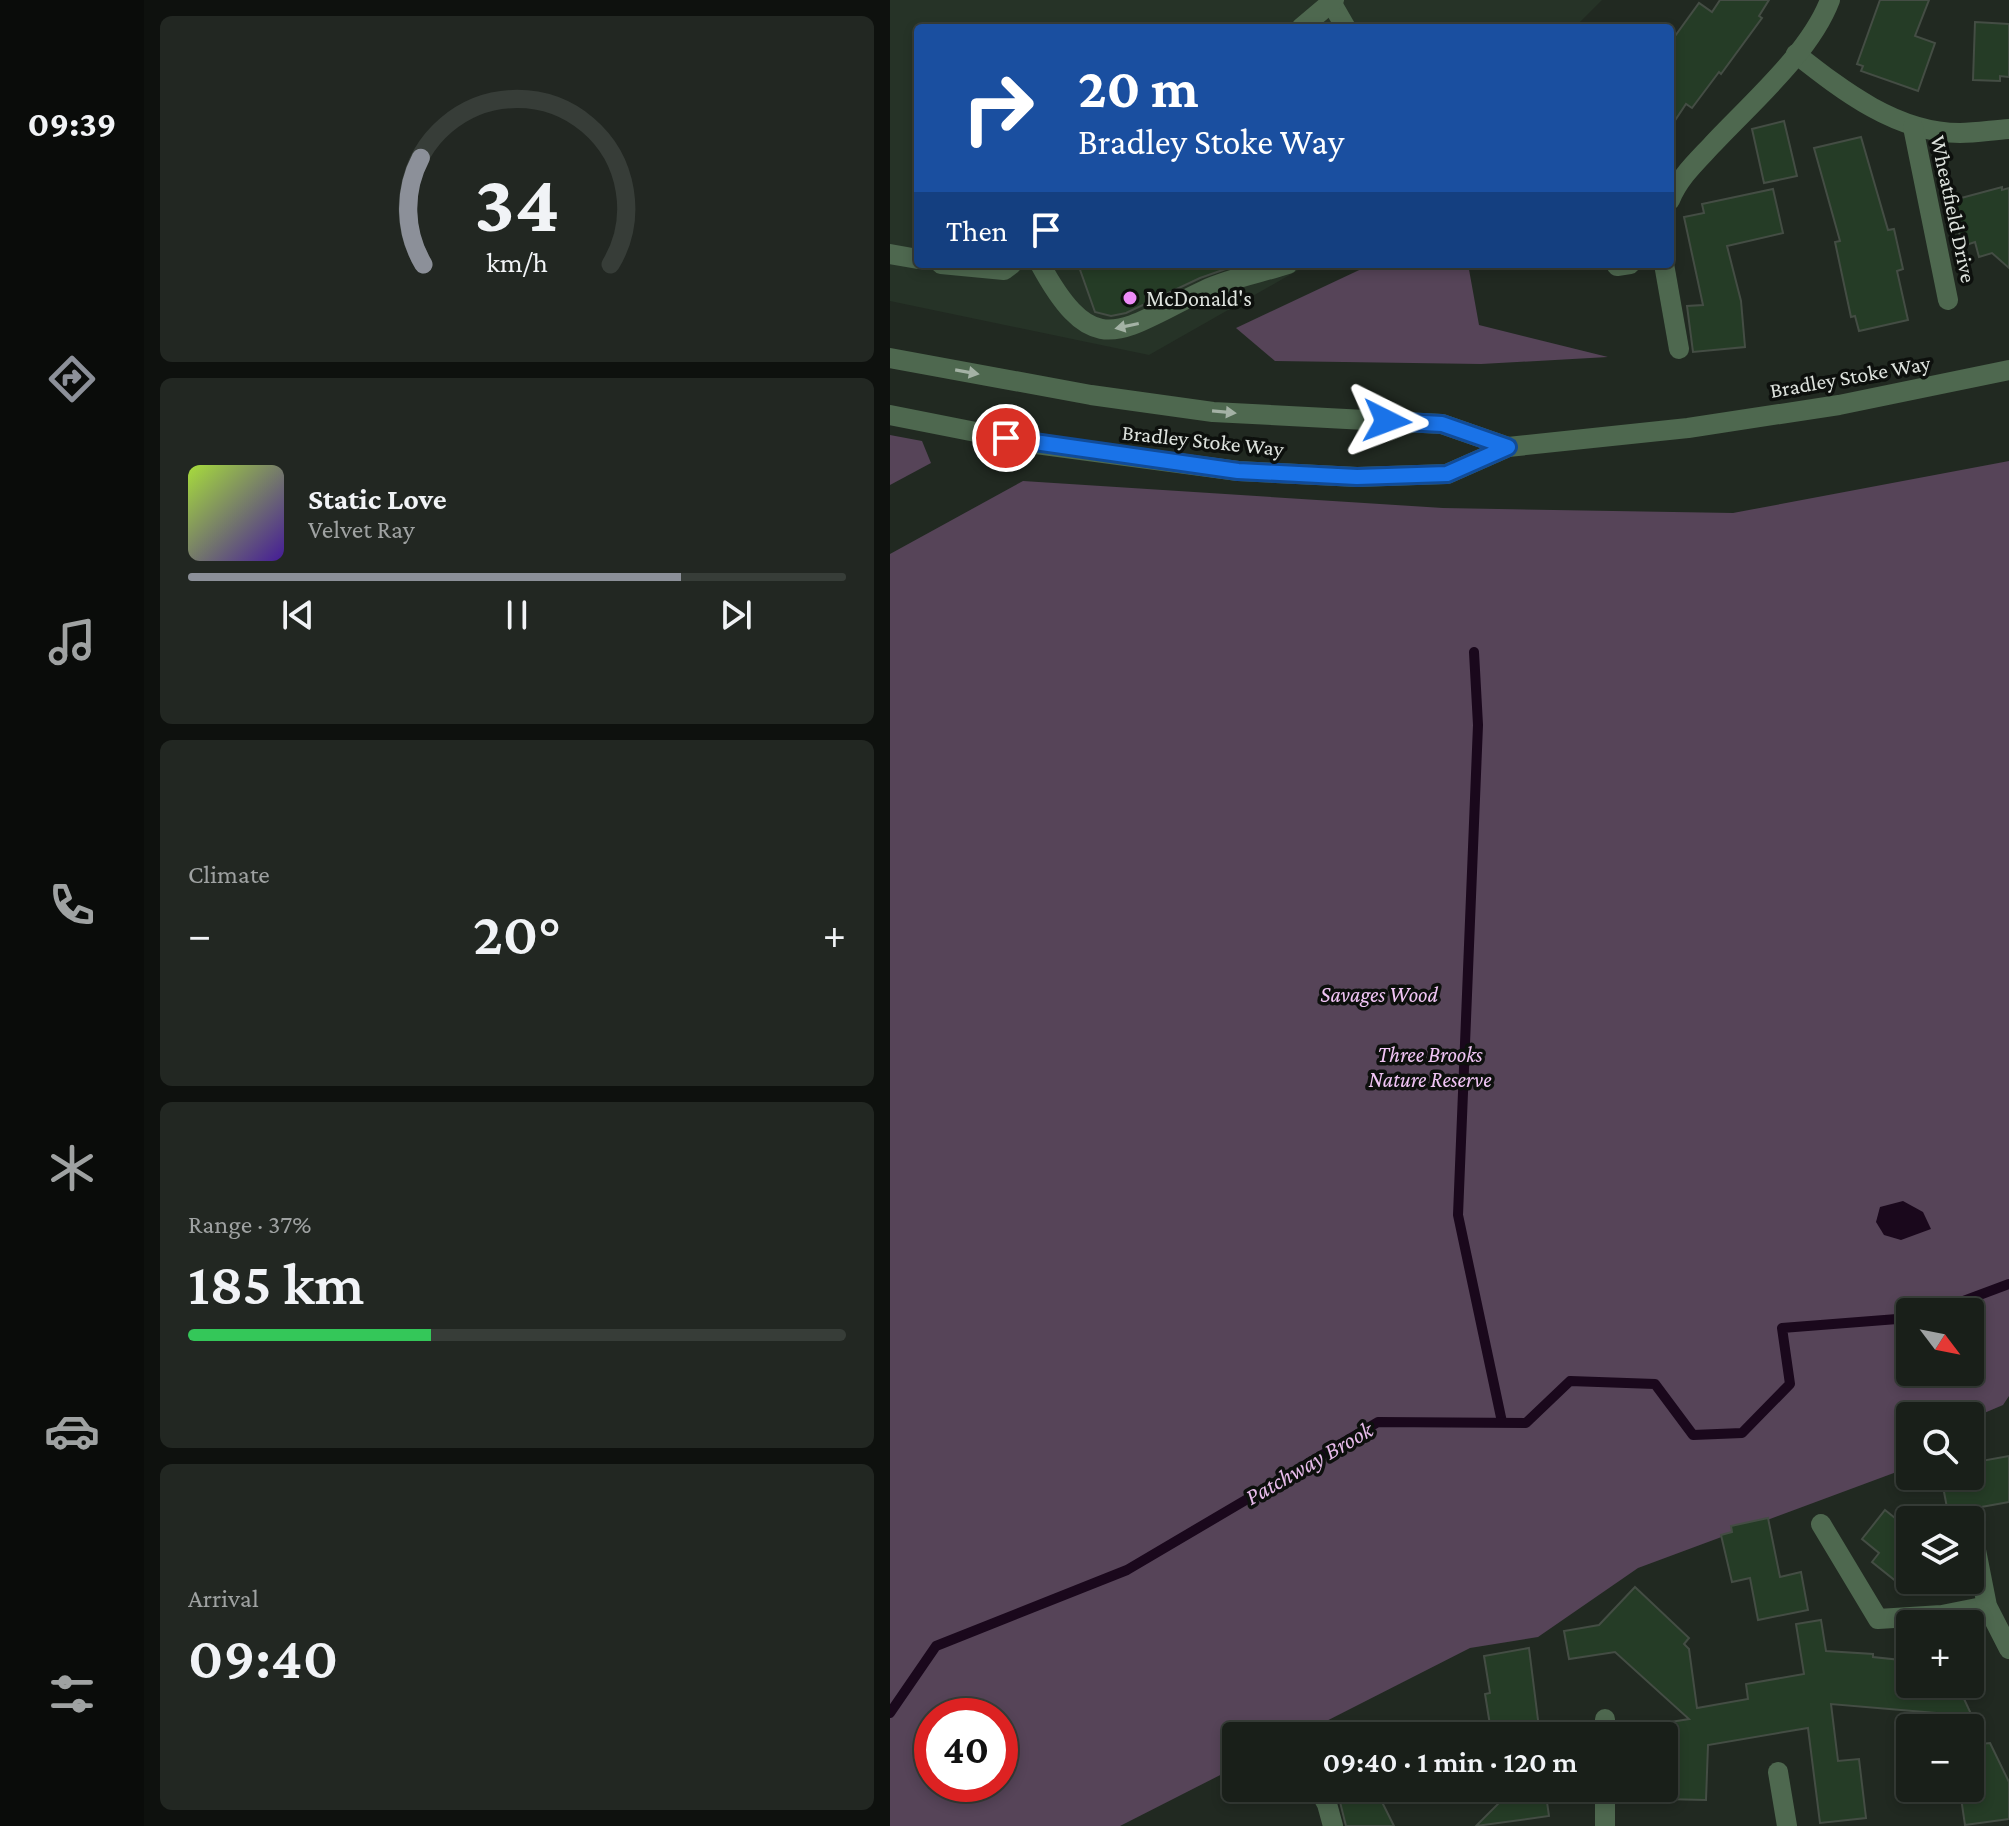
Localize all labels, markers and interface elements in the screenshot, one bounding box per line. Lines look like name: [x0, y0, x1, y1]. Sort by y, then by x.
icon: right: [946, 56, 1050, 160]
text: 20 m: [1078, 57, 1199, 119]
text: 09:39: [28, 104, 116, 144]
text: Bradley Stoke Way: [1078, 122, 1344, 162]
street label: Wheatfield Drive: [1926, 133, 1981, 285]
text: 34: [474, 156, 560, 249]
icon: arrive: [1024, 208, 1068, 252]
text: Then: [946, 214, 1008, 247]
text: km/h: [486, 246, 548, 278]
place label: McDonald's: [1146, 286, 1252, 311]
marker: McDonald's: [1121, 289, 1139, 307]
one-way arrow: [1115, 320, 1140, 333]
street label: Bradley Stoke Way: [1768, 350, 1933, 403]
icon: directions: [44, 351, 100, 407]
one-way arrow: [955, 367, 980, 379]
position arrow: [1345, 379, 1429, 463]
pin: [972, 404, 1040, 472]
one-way arrow: [1212, 406, 1237, 419]
icon: arrive: [984, 416, 1028, 460]
street label: Bradley Stoke Way: [1121, 420, 1286, 462]
text: Static Love: [308, 482, 447, 515]
text: Velvet Ray: [308, 515, 415, 544]
icon: previous: [276, 593, 320, 637]
icon: pause: [495, 593, 539, 637]
icon: next: [714, 593, 758, 637]
icon: music: [44, 614, 100, 670]
text: Climate: [188, 860, 270, 889]
icon: phone: [44, 877, 100, 933]
text: 20°: [473, 900, 561, 967]
text: −: [188, 910, 211, 958]
text: +: [823, 910, 846, 958]
park label: Savages Wood: [1320, 982, 1438, 1007]
park label: Three Brooks Nature Reserve: [1369, 1042, 1492, 1092]
icon: climate: [44, 1140, 100, 1196]
text: Range · 37%: [188, 1210, 311, 1239]
text: 185 km: [188, 1250, 364, 1317]
north arrow: [1896, 1298, 1984, 1386]
map controls: [1896, 1298, 1984, 1802]
button: search: [1896, 1402, 1984, 1490]
icon: car: [44, 1403, 100, 1459]
water label: Patchway Brook: [1240, 1414, 1379, 1510]
button: layers: [1896, 1506, 1984, 1594]
text: Arrival: [188, 1584, 259, 1613]
button: +: [1896, 1610, 1984, 1698]
text: 09:40: [188, 1624, 338, 1691]
icon: filters: [44, 1666, 100, 1722]
speed limit sign: 40: [914, 1698, 1018, 1802]
button: −: [1896, 1714, 1984, 1802]
text: 09:40 · 1 min · 120 m: [1323, 1745, 1577, 1778]

